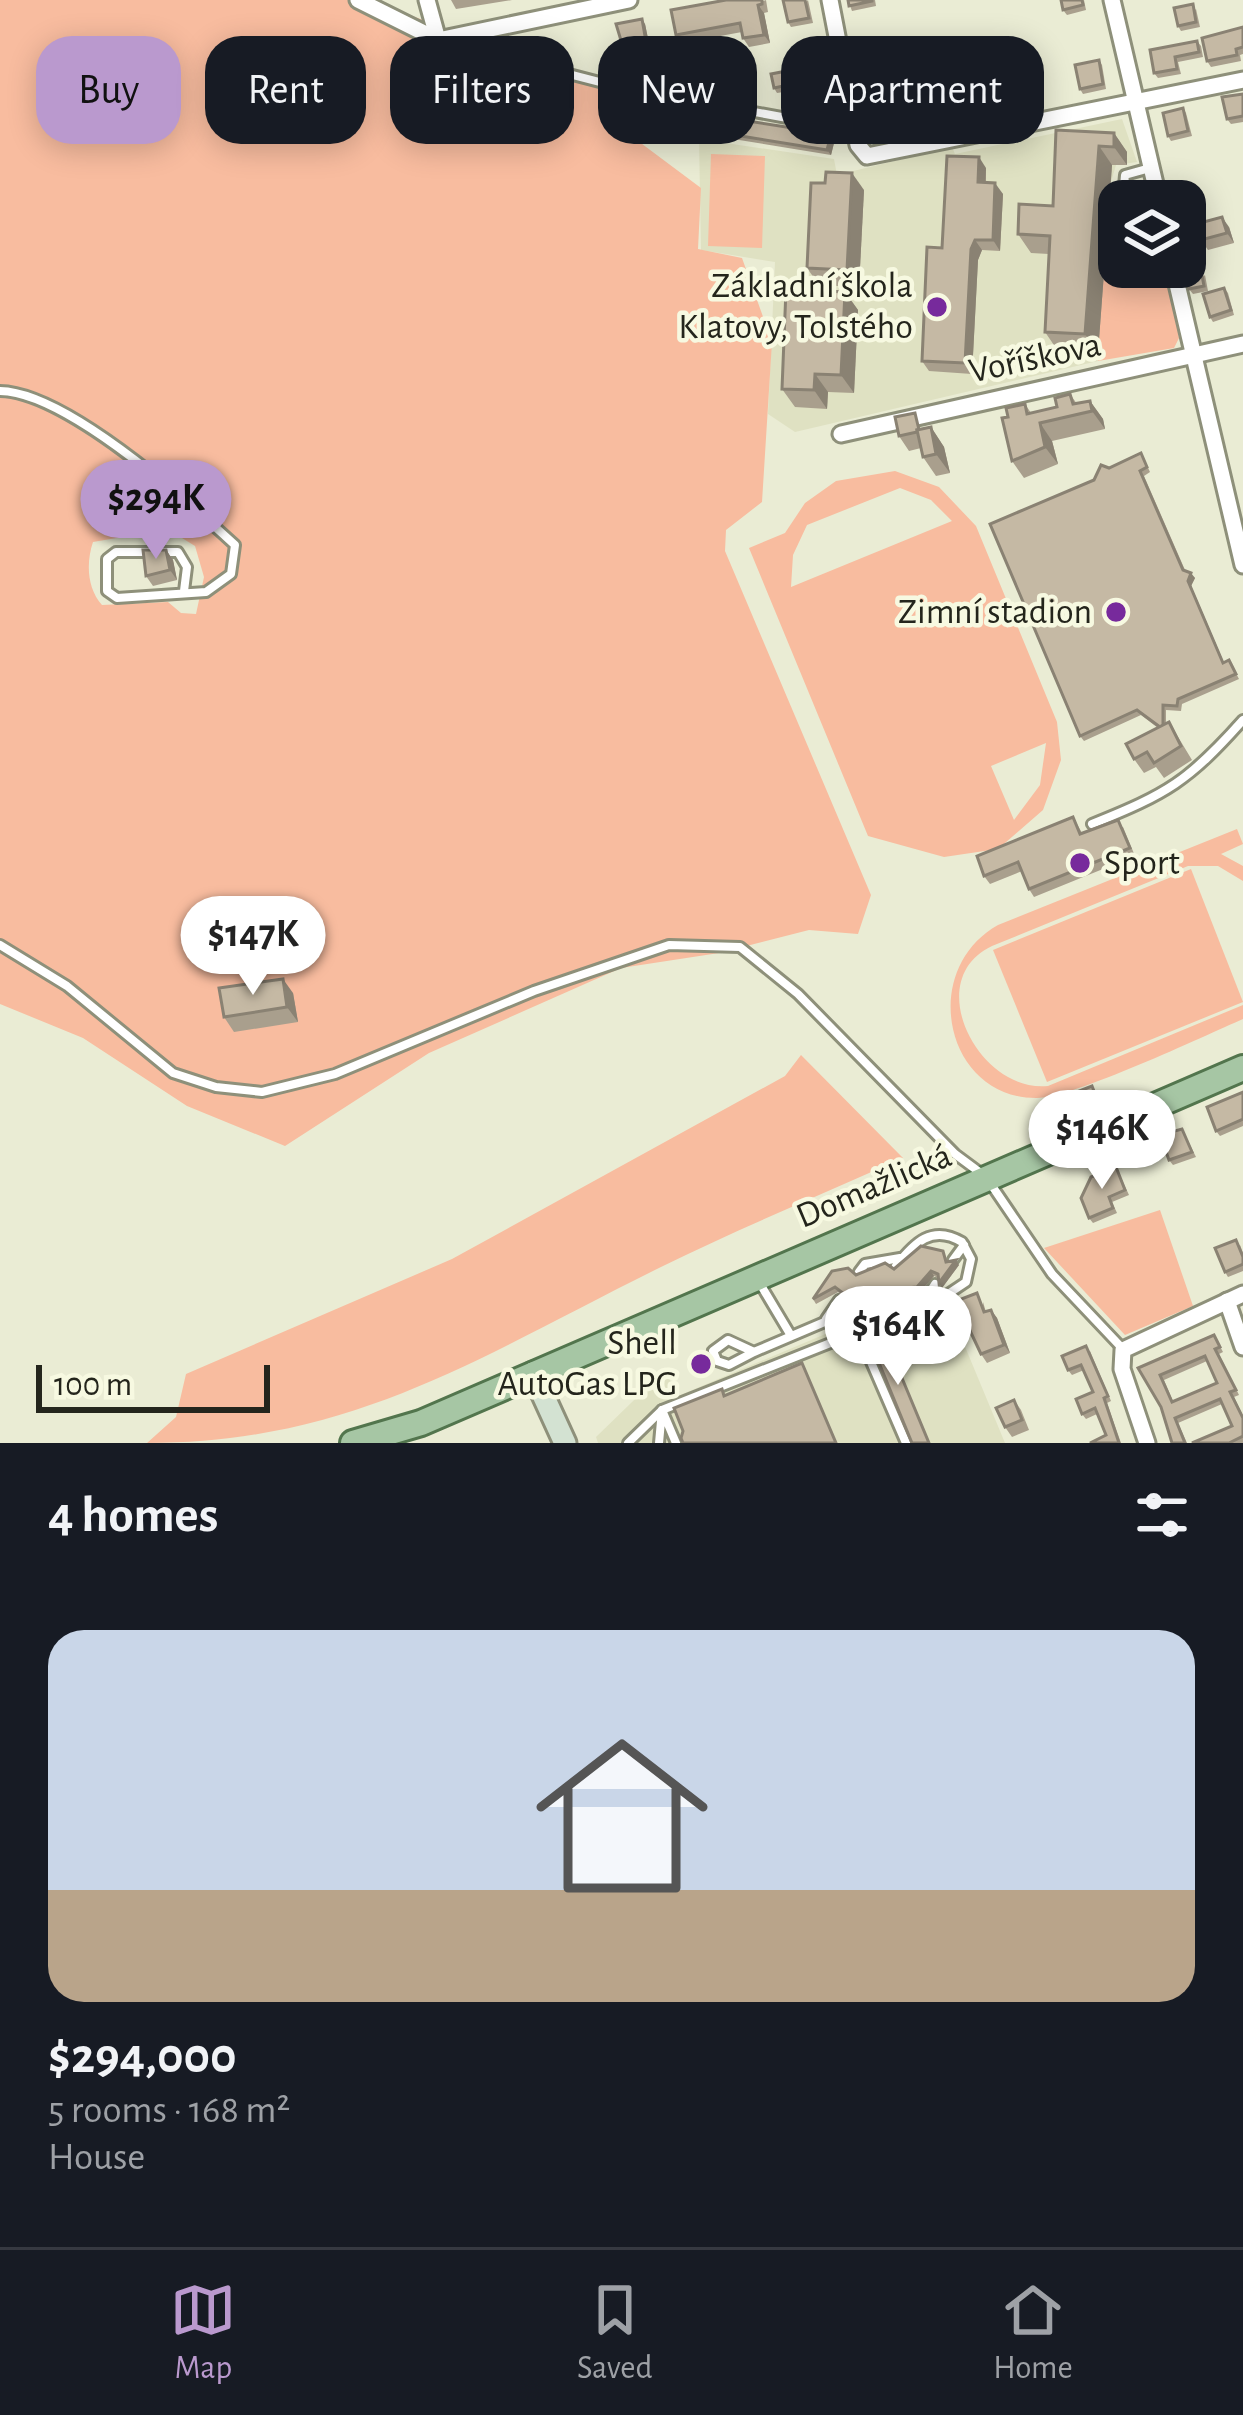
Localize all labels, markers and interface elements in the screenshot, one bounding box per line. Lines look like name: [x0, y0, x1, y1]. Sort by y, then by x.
chip: Buy: [36, 36, 181, 144]
chip: Rent: [205, 36, 366, 144]
chip: Filters: [390, 36, 574, 144]
chip: New: [598, 36, 757, 144]
chip: Apartment: [781, 36, 1044, 144]
map controls: [1098, 180, 1206, 288]
button: layers: [1098, 180, 1206, 288]
place label: Základní škola Klatovy, Tolstého: [678, 268, 913, 345]
marker: Základní škola Klatovy, Tolstého: [924, 294, 950, 320]
street label: Voříškova: [966, 326, 1104, 390]
pin: $294K: [72, 460, 240, 562]
text: $294K: [107, 479, 205, 518]
place label: Zimní stadion: [898, 594, 1092, 630]
marker: Zimní stadion: [1103, 599, 1129, 625]
place label: Sport: [1104, 845, 1180, 881]
marker: Sport: [1067, 850, 1093, 876]
pin: $147K: [169, 896, 337, 998]
text: $147K: [208, 915, 298, 954]
pin: $146K: [1018, 1090, 1186, 1192]
text: $146K: [1056, 1109, 1148, 1148]
street label: Domažlická: [791, 1137, 957, 1235]
pin: $164K: [814, 1286, 982, 1388]
text: $164K: [852, 1305, 944, 1344]
place label: Shell AutoGas LPG: [497, 1325, 677, 1402]
marker: Shell AutoGas LPG: [688, 1351, 714, 1377]
scale bar: [36, 1359, 270, 1412]
text: 100 m: [54, 1369, 132, 1402]
icon: filters: [1129, 1482, 1195, 1548]
text: 4 homes: [48, 1490, 218, 1541]
icon: home: [514, 1708, 730, 1924]
text: $294,000: [48, 2031, 237, 2082]
text: 5 rooms · 168 m²: [48, 2091, 290, 2130]
text: House: [48, 2138, 145, 2177]
tab: Map: [170, 2277, 236, 2389]
tab: Saved: [577, 2277, 653, 2389]
tab: Home: [993, 2277, 1073, 2389]

